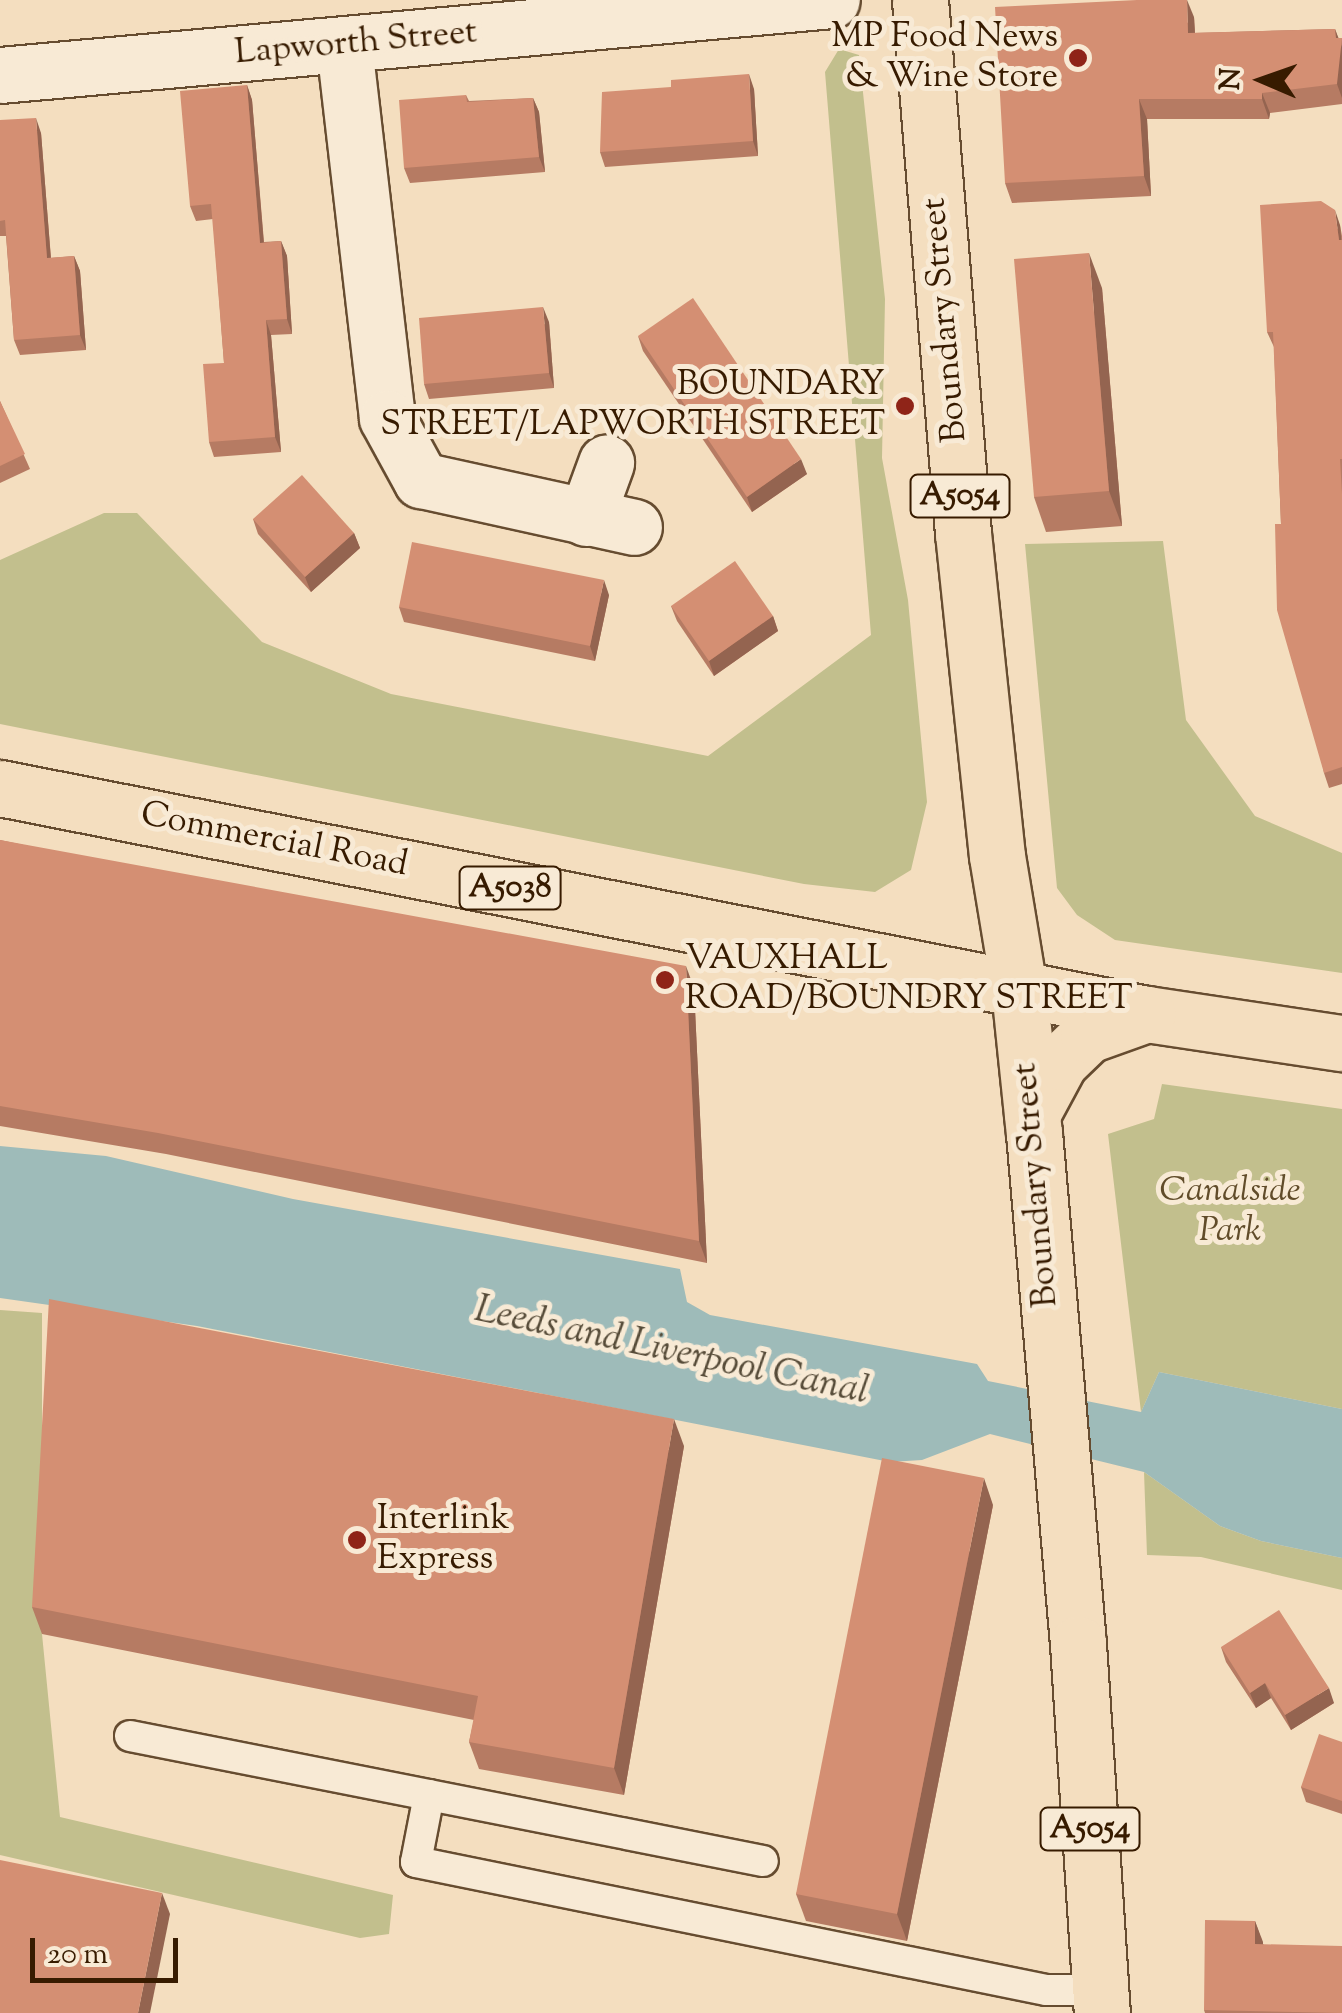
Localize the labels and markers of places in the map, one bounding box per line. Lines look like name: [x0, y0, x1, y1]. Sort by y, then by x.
place label: MP Food News & Wine Store: [831, 17, 1058, 99]
marker: MP Food News & Wine Store: [1067, 47, 1089, 69]
place label: BOUNDARY STREET/LAPWORTH STREET: [380, 365, 885, 447]
marker: BOUNDARY STREET/LAPWORTH STREET: [894, 395, 916, 417]
place label: VAUXHALL ROAD/BOUNDRY STREET: [685, 939, 1133, 1021]
marker: VAUXHALL ROAD/BOUNDRY STREET: [654, 969, 676, 991]
place label: Interlink Express: [377, 1499, 510, 1581]
marker: Interlink Express: [346, 1529, 368, 1551]

